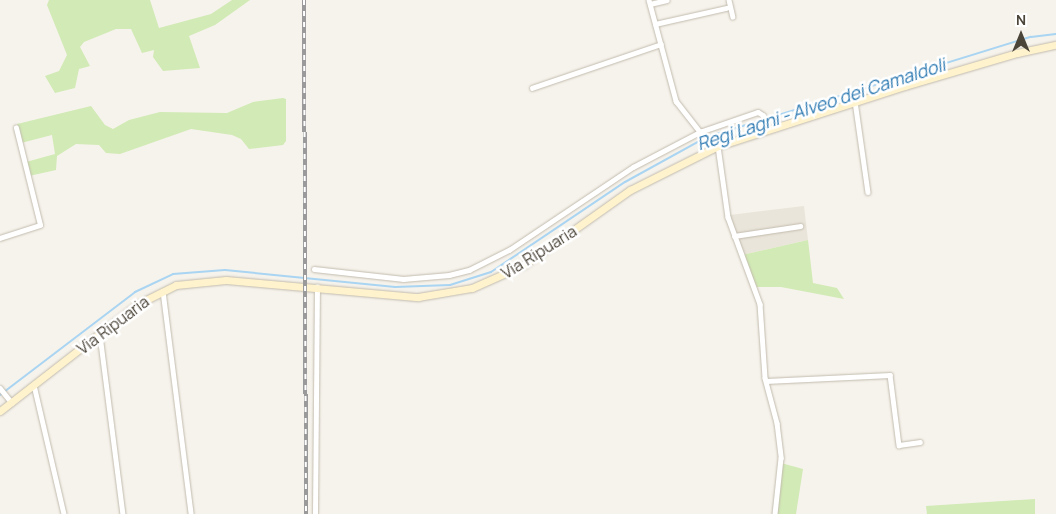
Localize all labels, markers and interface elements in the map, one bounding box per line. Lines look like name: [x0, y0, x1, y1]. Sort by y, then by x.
north arrow: [996, 10, 1046, 60]
text: N: [1016, 10, 1026, 29]
water label: Regi Lagni - Alveo dei Camaldoli: [694, 54, 948, 154]
street label: Via Ripuaria: [498, 221, 580, 283]
street label: Via Ripuaria: [73, 292, 153, 358]

